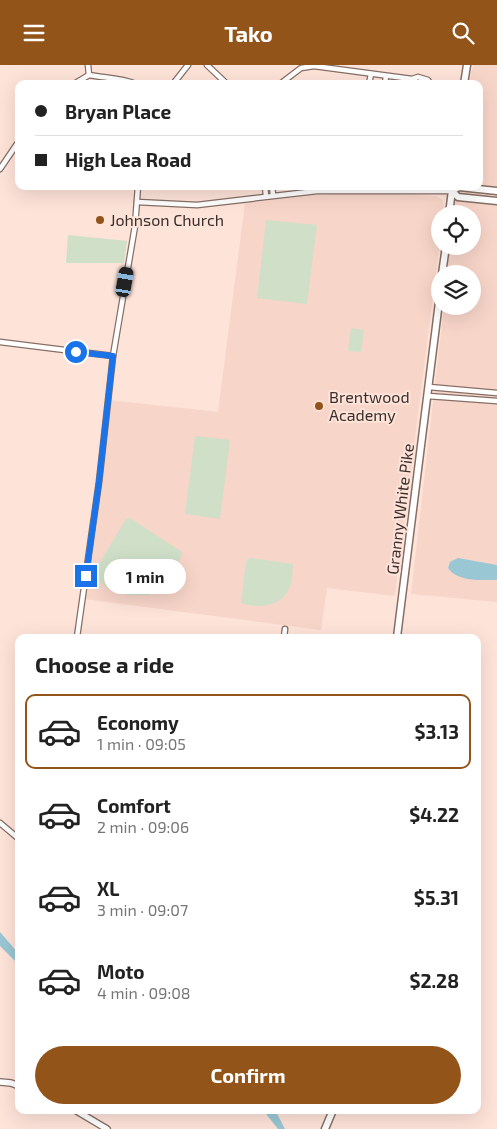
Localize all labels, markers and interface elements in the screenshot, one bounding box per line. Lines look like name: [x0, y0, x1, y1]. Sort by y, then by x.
icon: menu: [20, 19, 48, 47]
icon: search: [449, 19, 477, 47]
text: Tako: [224, 20, 273, 46]
text: Bryan Place: [65, 100, 171, 123]
text: High Lea Road: [65, 148, 191, 171]
map controls: [431, 205, 481, 315]
button: locate: [431, 205, 481, 255]
place label: Johnson Church: [110, 210, 224, 229]
marker: Johnson Church: [94, 214, 106, 226]
button: layers: [431, 265, 481, 315]
car: [115, 266, 134, 298]
route start: [65, 341, 87, 363]
place label: Brentwood Academy: [329, 387, 410, 424]
marker: Brentwood Academy: [313, 400, 325, 412]
street label: Granny White Pike: [382, 442, 417, 576]
callout: 1 min: [104, 559, 186, 593]
route end: [75, 565, 97, 587]
text: 1 min: [126, 567, 164, 586]
text: Choose a ride: [35, 651, 174, 677]
icon: car: [37, 709, 82, 754]
text: Economy: [97, 711, 179, 734]
text: $3.13: [414, 720, 459, 743]
text: 1 min · 09:05: [97, 734, 186, 753]
icon: car: [37, 792, 82, 837]
text: Comfort: [97, 794, 171, 817]
text: $4.22: [409, 803, 459, 826]
text: 2 min · 09:06: [97, 817, 189, 836]
icon: car: [37, 875, 82, 920]
text: XL: [97, 877, 119, 900]
text: $5.31: [414, 886, 459, 909]
text: 3 min · 09:07: [97, 900, 188, 919]
icon: car: [37, 958, 82, 1003]
text: Moto: [97, 960, 145, 983]
text: $2.28: [409, 969, 459, 992]
text: 4 min · 09:08: [97, 983, 191, 1002]
button: Confirm: [35, 1046, 461, 1104]

